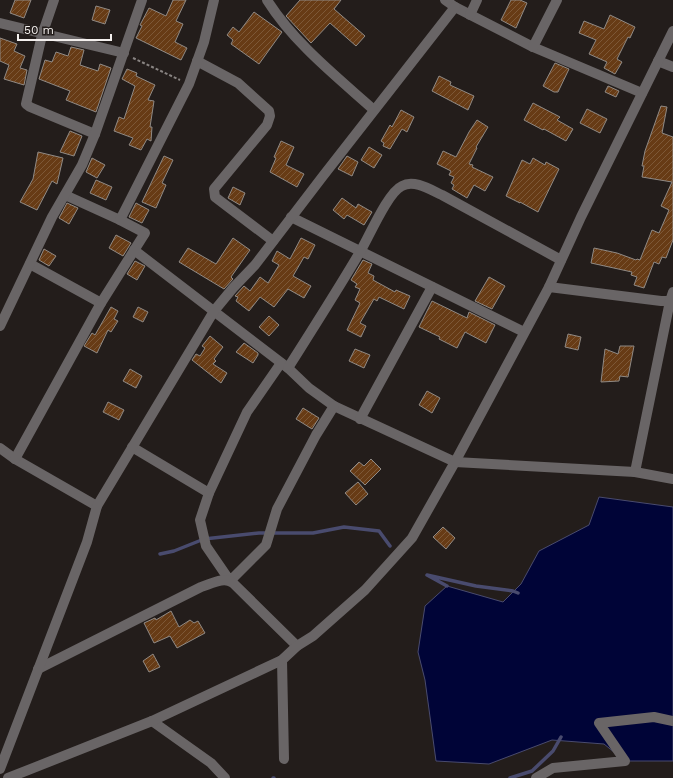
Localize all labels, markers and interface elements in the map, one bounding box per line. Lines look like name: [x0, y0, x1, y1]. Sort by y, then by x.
scale bar: [18, 16, 111, 42]
text: 50 m: [24, 23, 54, 37]

